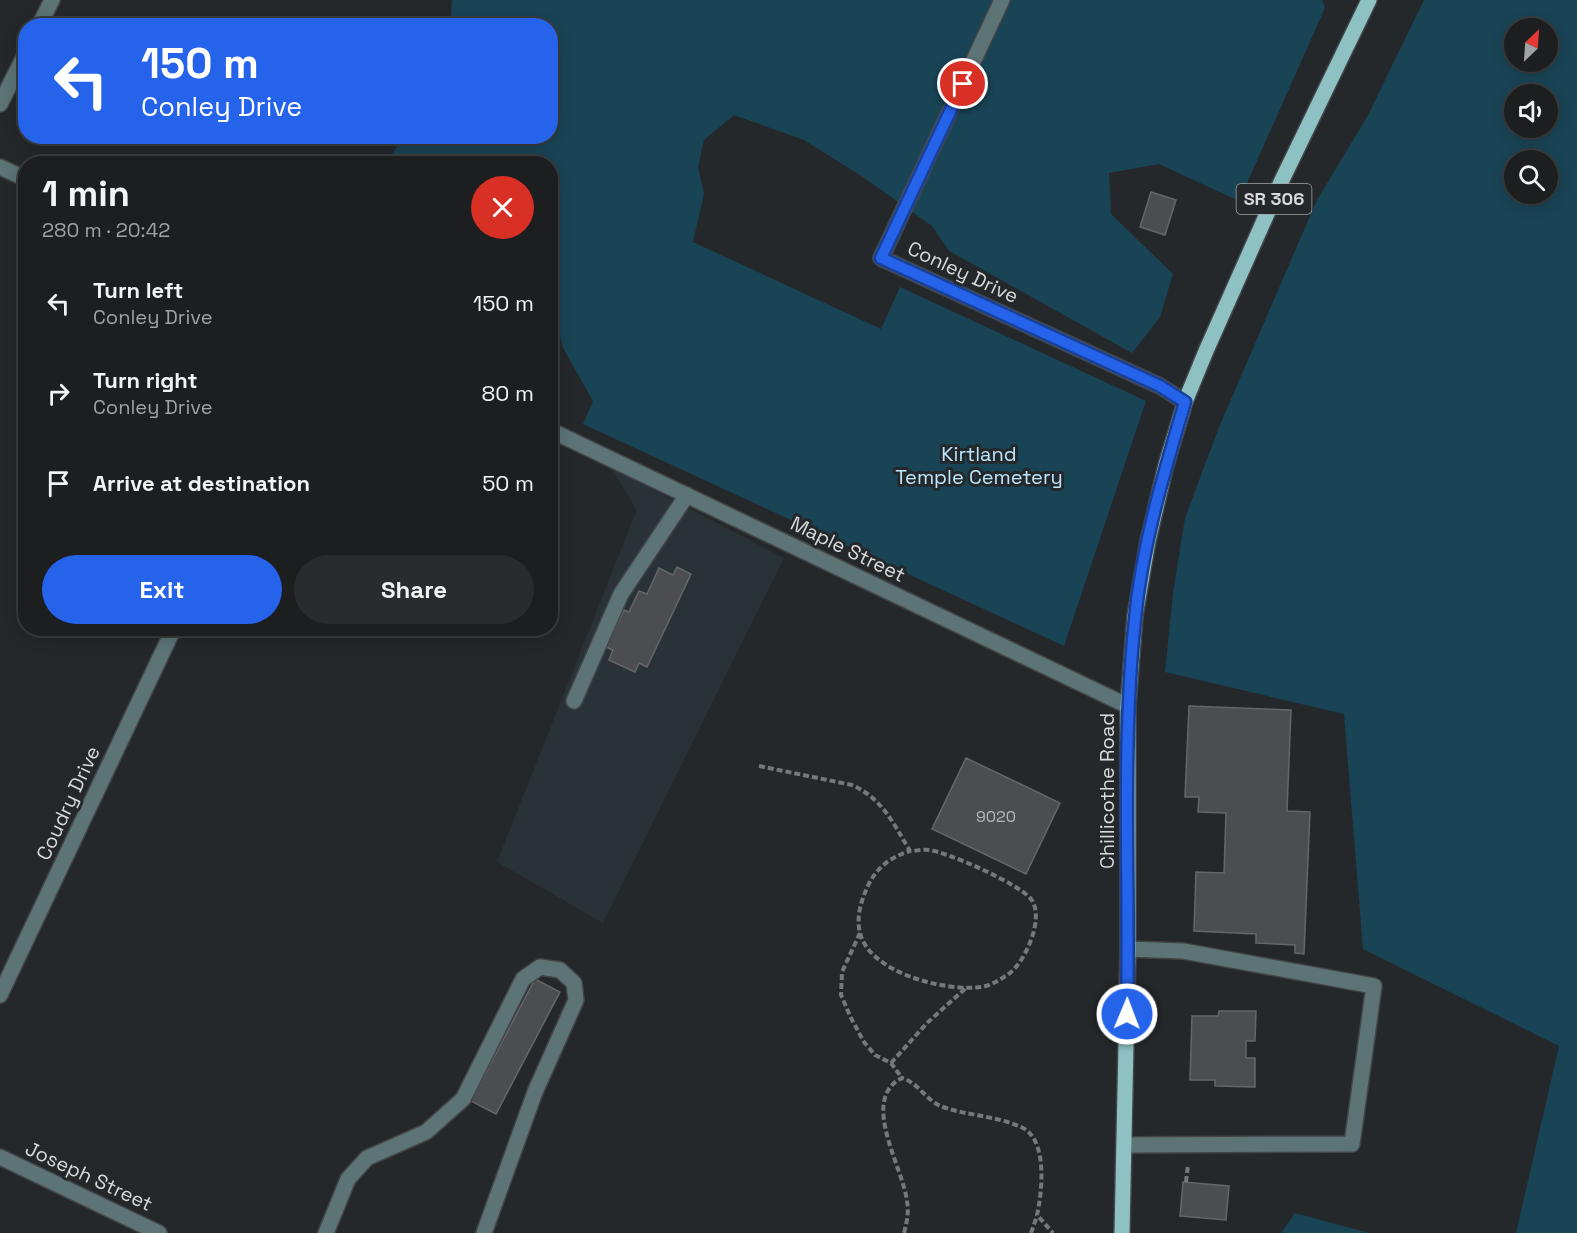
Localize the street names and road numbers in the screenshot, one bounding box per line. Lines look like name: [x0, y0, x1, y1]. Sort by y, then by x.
road number: SR 306: [1236, 184, 1312, 214]
street label: Conley Drive: [903, 235, 1023, 309]
street label: Maple Street: [786, 510, 910, 588]
street label: Chillicothe Road: [1094, 713, 1120, 869]
street label: Coudry Drive: [30, 742, 106, 864]
street label: Joseph Street: [21, 1135, 157, 1217]

